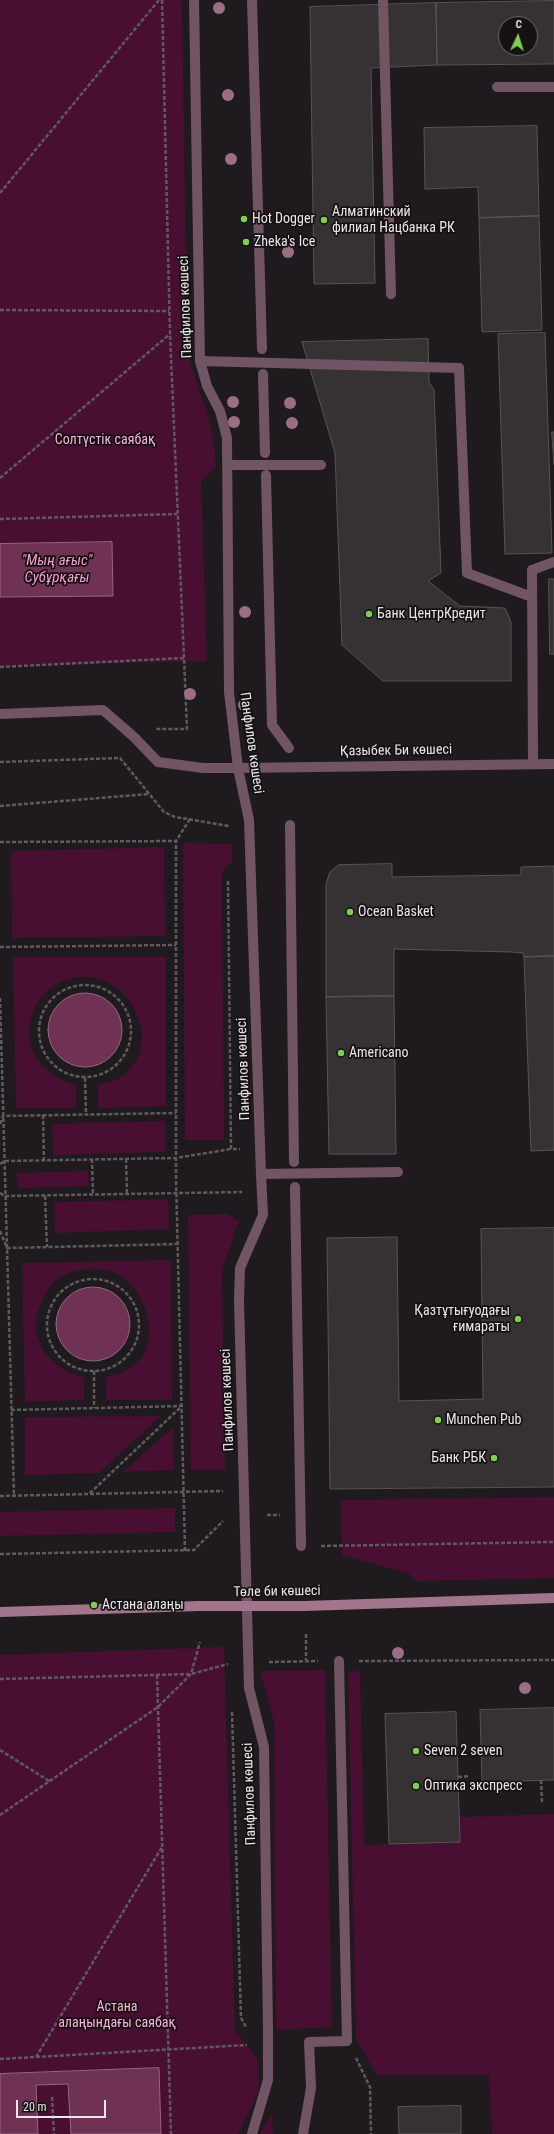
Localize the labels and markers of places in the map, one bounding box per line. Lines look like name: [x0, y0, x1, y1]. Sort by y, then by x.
place label: Алматинский филиал Нацбанка РК: [332, 204, 455, 236]
place label: Hot Dogger: [252, 211, 315, 227]
marker: Hot Dogger: [239, 214, 249, 224]
marker: Алматинский филиал Нацбанка РК: [319, 215, 329, 225]
place label: Zheka's Ice: [254, 234, 315, 250]
marker: Zheka's Ice: [241, 237, 251, 247]
place label: Банк ЦентрКредит: [377, 606, 486, 622]
marker: Банк ЦентрКредит: [364, 609, 374, 619]
place label: Ocean Basket: [358, 904, 434, 920]
marker: Ocean Basket: [345, 907, 355, 917]
place label: Americano: [349, 1045, 409, 1061]
marker: Americano: [336, 1048, 346, 1058]
place label: Қазтұтығуодағы ғимараты: [414, 1303, 510, 1336]
marker: Қазтұтығуодағы ғимараты: [513, 1314, 523, 1324]
place label: Munchen Pub: [446, 1412, 521, 1428]
marker: Munchen Pub: [433, 1415, 443, 1425]
place label: Банк РБК: [431, 1450, 486, 1466]
marker: Банк РБК: [489, 1453, 499, 1463]
place label: Астана алаңы: [102, 1597, 184, 1613]
marker: Астана алаңы: [89, 1600, 99, 1610]
place label: Seven 2 seven: [424, 1743, 502, 1759]
marker: Seven 2 seven: [411, 1746, 421, 1756]
place label: Оптика экспресс: [424, 1778, 522, 1794]
marker: Оптика экспресс: [411, 1781, 421, 1791]

